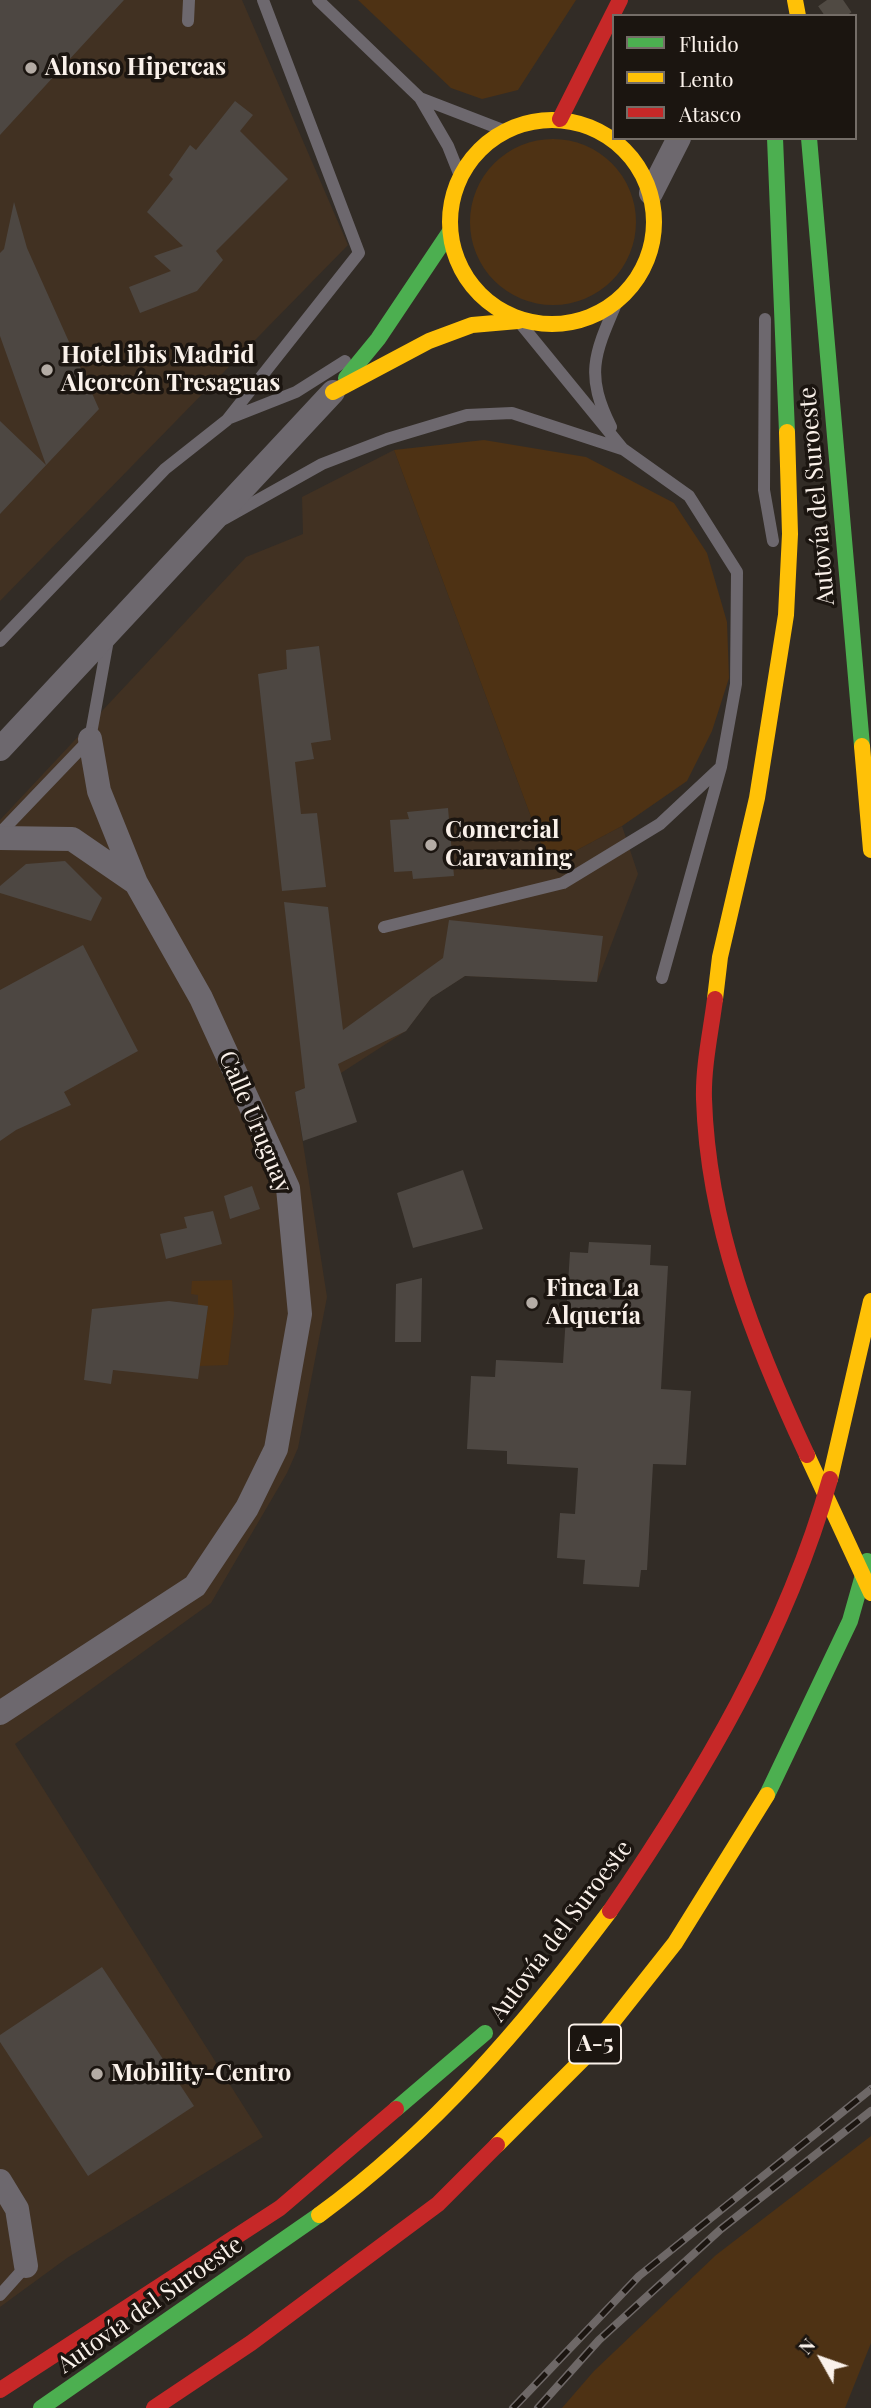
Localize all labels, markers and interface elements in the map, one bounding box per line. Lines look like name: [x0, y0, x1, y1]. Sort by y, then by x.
legend: [612, 14, 857, 140]
text: Fluido: [679, 29, 739, 57]
place label: Alonso Hipercas: [45, 54, 226, 82]
marker: Alonso Hipercas: [23, 60, 39, 76]
text: Lento: [679, 64, 733, 92]
text: Atasco: [679, 99, 741, 127]
place label: Hotel ibis Madrid Alcorcón Tresaguas: [61, 342, 280, 398]
marker: Hotel ibis Madrid Alcorcón Tresaguas: [39, 362, 55, 378]
street label: Autovía del Suroeste: [793, 386, 841, 606]
place label: Comercial Caravaning: [445, 817, 572, 873]
marker: Comercial Caravaning: [423, 837, 439, 853]
street label: Calle Uruguay: [212, 1047, 298, 1197]
place label: Finca La Alquería: [546, 1275, 641, 1331]
marker: Finca La Alquería: [524, 1295, 540, 1311]
street label: Autovía del Suroeste: [484, 1835, 638, 2027]
road number: A-5: [569, 2024, 621, 2064]
place label: Mobility-Centro: [111, 2060, 291, 2088]
marker: Mobility-Centro: [89, 2066, 105, 2082]
street label: Autovía del Suroeste: [52, 2230, 248, 2380]
north arrow: [787, 2324, 857, 2394]
text: N: [792, 2332, 820, 2359]

